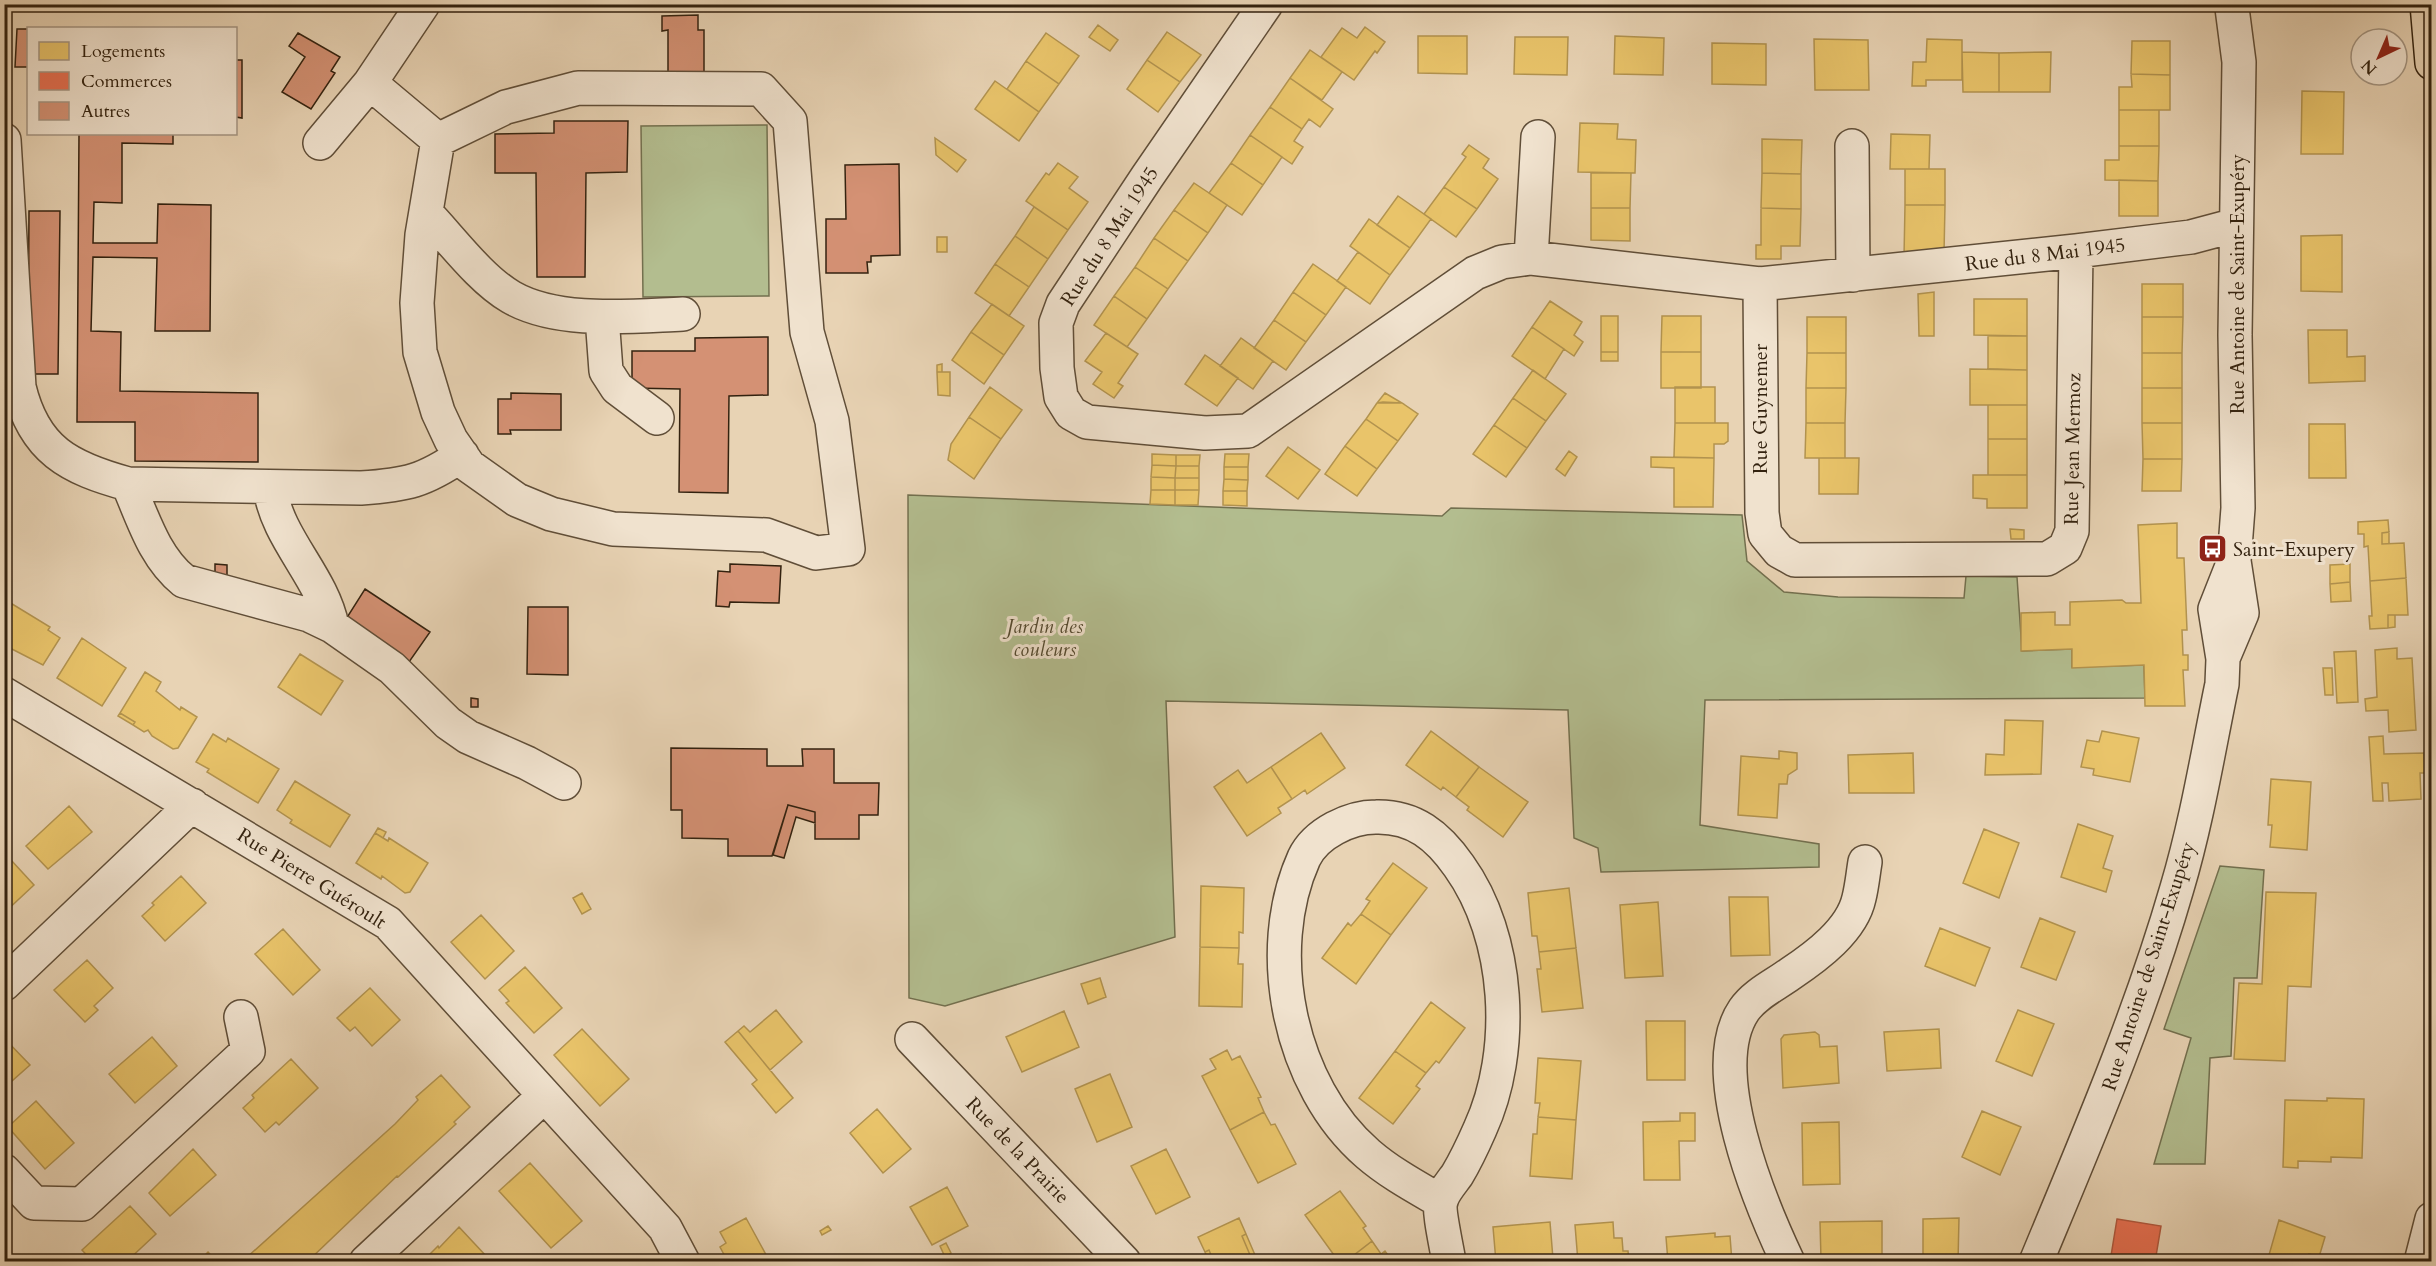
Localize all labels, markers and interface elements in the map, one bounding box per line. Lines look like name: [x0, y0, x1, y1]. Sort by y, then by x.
legend: [27, 27, 237, 135]
north arrow: [2349, 27, 2409, 87]
text: Logements: [81, 39, 165, 64]
text: N: [2357, 54, 2382, 80]
text: Commerces: [81, 69, 172, 94]
text: Autres: [81, 99, 130, 124]
street label: Rue Antoine de Saint-Exupéry: [2224, 153, 2251, 414]
street label: Rue du 8 Mai 1945: [1054, 161, 1165, 311]
street label: Rue du 8 Mai 1945: [1963, 231, 2127, 278]
street label: Rue Guynemer: [1747, 343, 1774, 474]
street label: Rue Jean Mermoz: [2058, 373, 2087, 525]
bus stop icon: Saint-Exupery: [2196, 533, 2228, 565]
place label: Saint-Exupery: [2233, 536, 2355, 563]
park label: Jardin des couleurs: [1002, 613, 1084, 663]
street label: Rue Pierre Guéroult: [232, 822, 392, 936]
street label: Rue Antoine de Saint-Exupéry: [2095, 838, 2202, 1094]
street label: Rue de la Prairie: [960, 1091, 1076, 1210]

